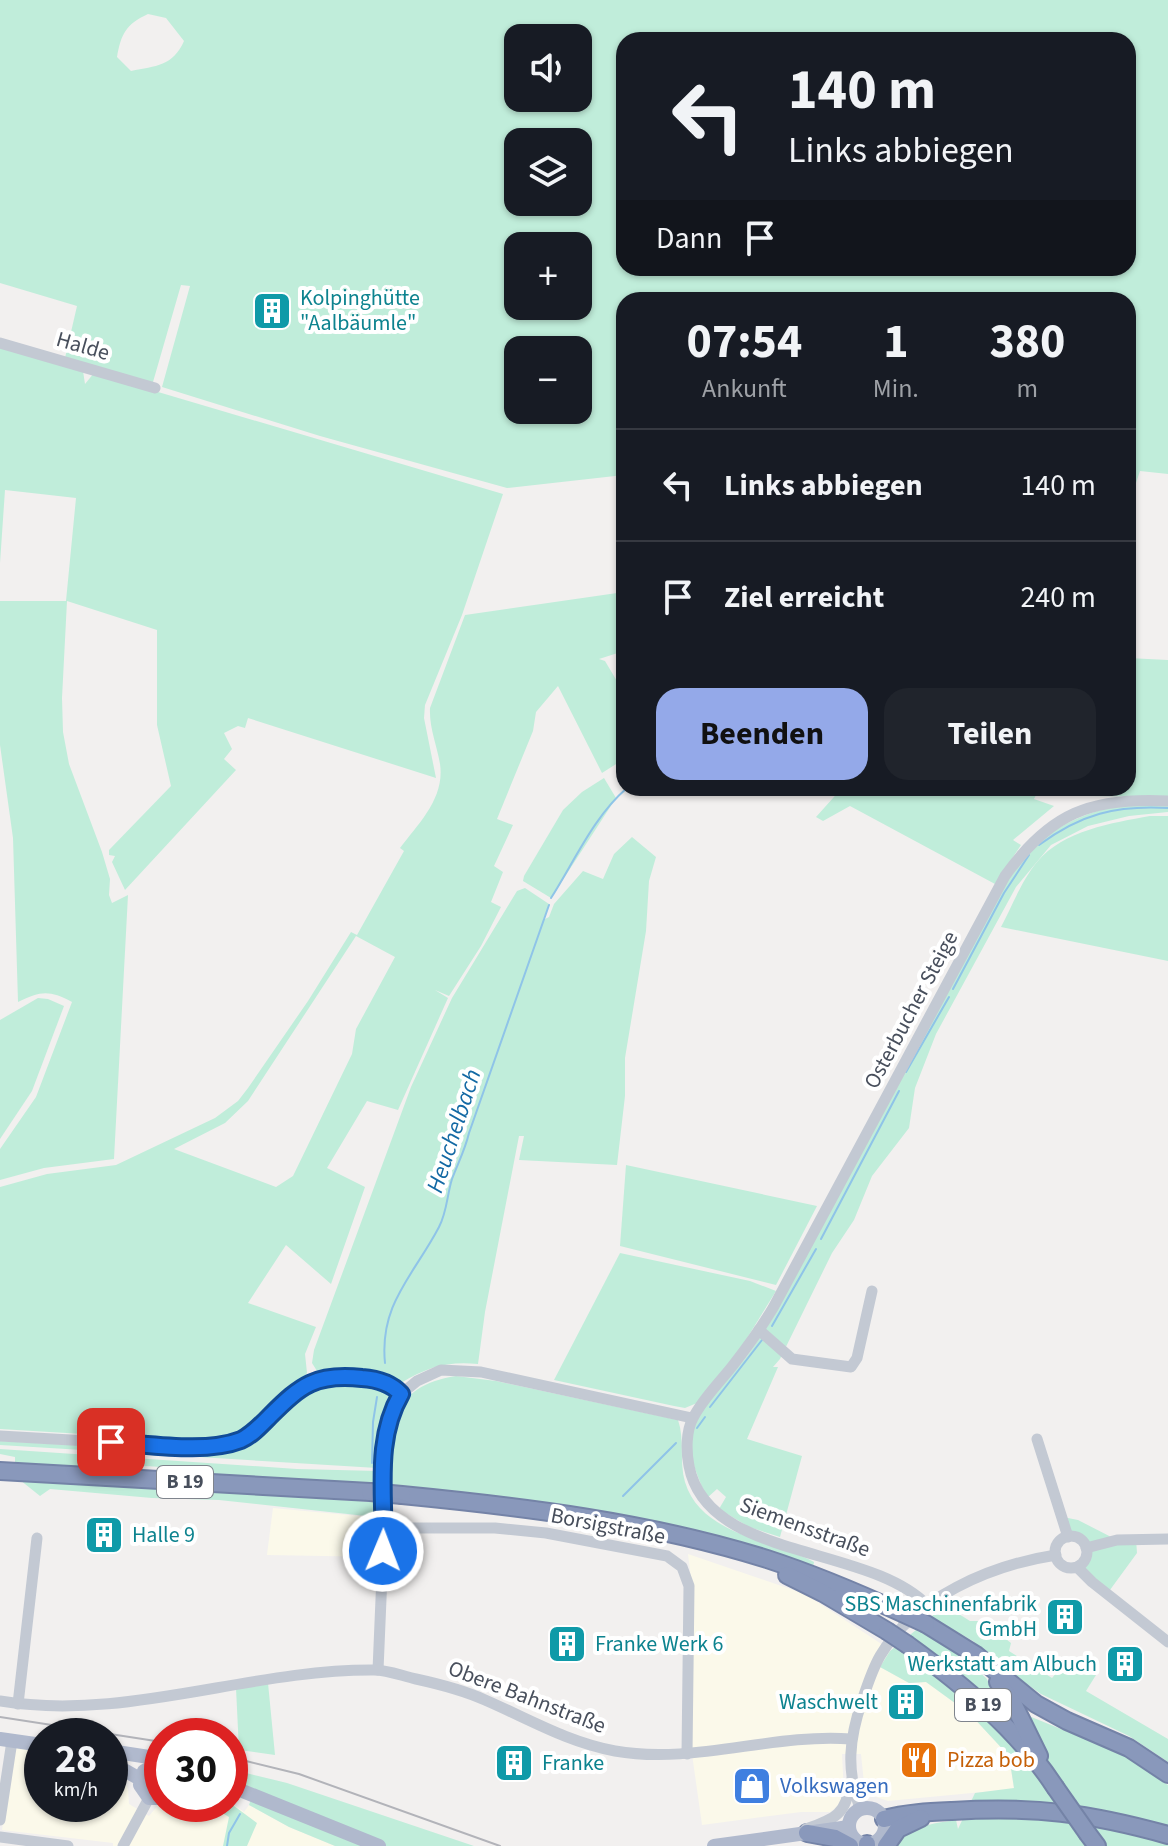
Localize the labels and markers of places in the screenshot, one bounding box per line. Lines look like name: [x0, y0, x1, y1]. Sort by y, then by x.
place label: Kolpinghütte "Aalbäumle": [300, 282, 420, 339]
building icon: Kolpinghütte "Aalbäumle": [251, 290, 293, 332]
pin: [77, 1408, 145, 1476]
building icon: Halle 9: [83, 1514, 125, 1556]
place label: Halle 9: [132, 1519, 195, 1551]
place label: SBS Maschinenfabrik GmbH: [845, 1588, 1037, 1645]
building icon: SBS Maschinenfabrik GmbH: [1044, 1596, 1086, 1638]
building icon: Franke Werk 6: [546, 1623, 588, 1665]
place label: Franke Werk 6: [595, 1628, 724, 1660]
building icon: Werkstatt am Albuch: [1104, 1643, 1146, 1685]
place label: Werkstatt am Albuch: [907, 1648, 1097, 1680]
building icon: Waschwelt: [885, 1681, 927, 1723]
place label: Waschwelt: [779, 1686, 879, 1718]
restaurant icon: Pizza bob: [898, 1739, 940, 1781]
building icon: Franke: [493, 1742, 535, 1784]
place label: Pizza bob: [947, 1744, 1035, 1776]
place label: Franke: [542, 1747, 604, 1779]
shop icon: Volkswagen: [731, 1765, 773, 1807]
place label: Volkswagen: [780, 1770, 889, 1802]

